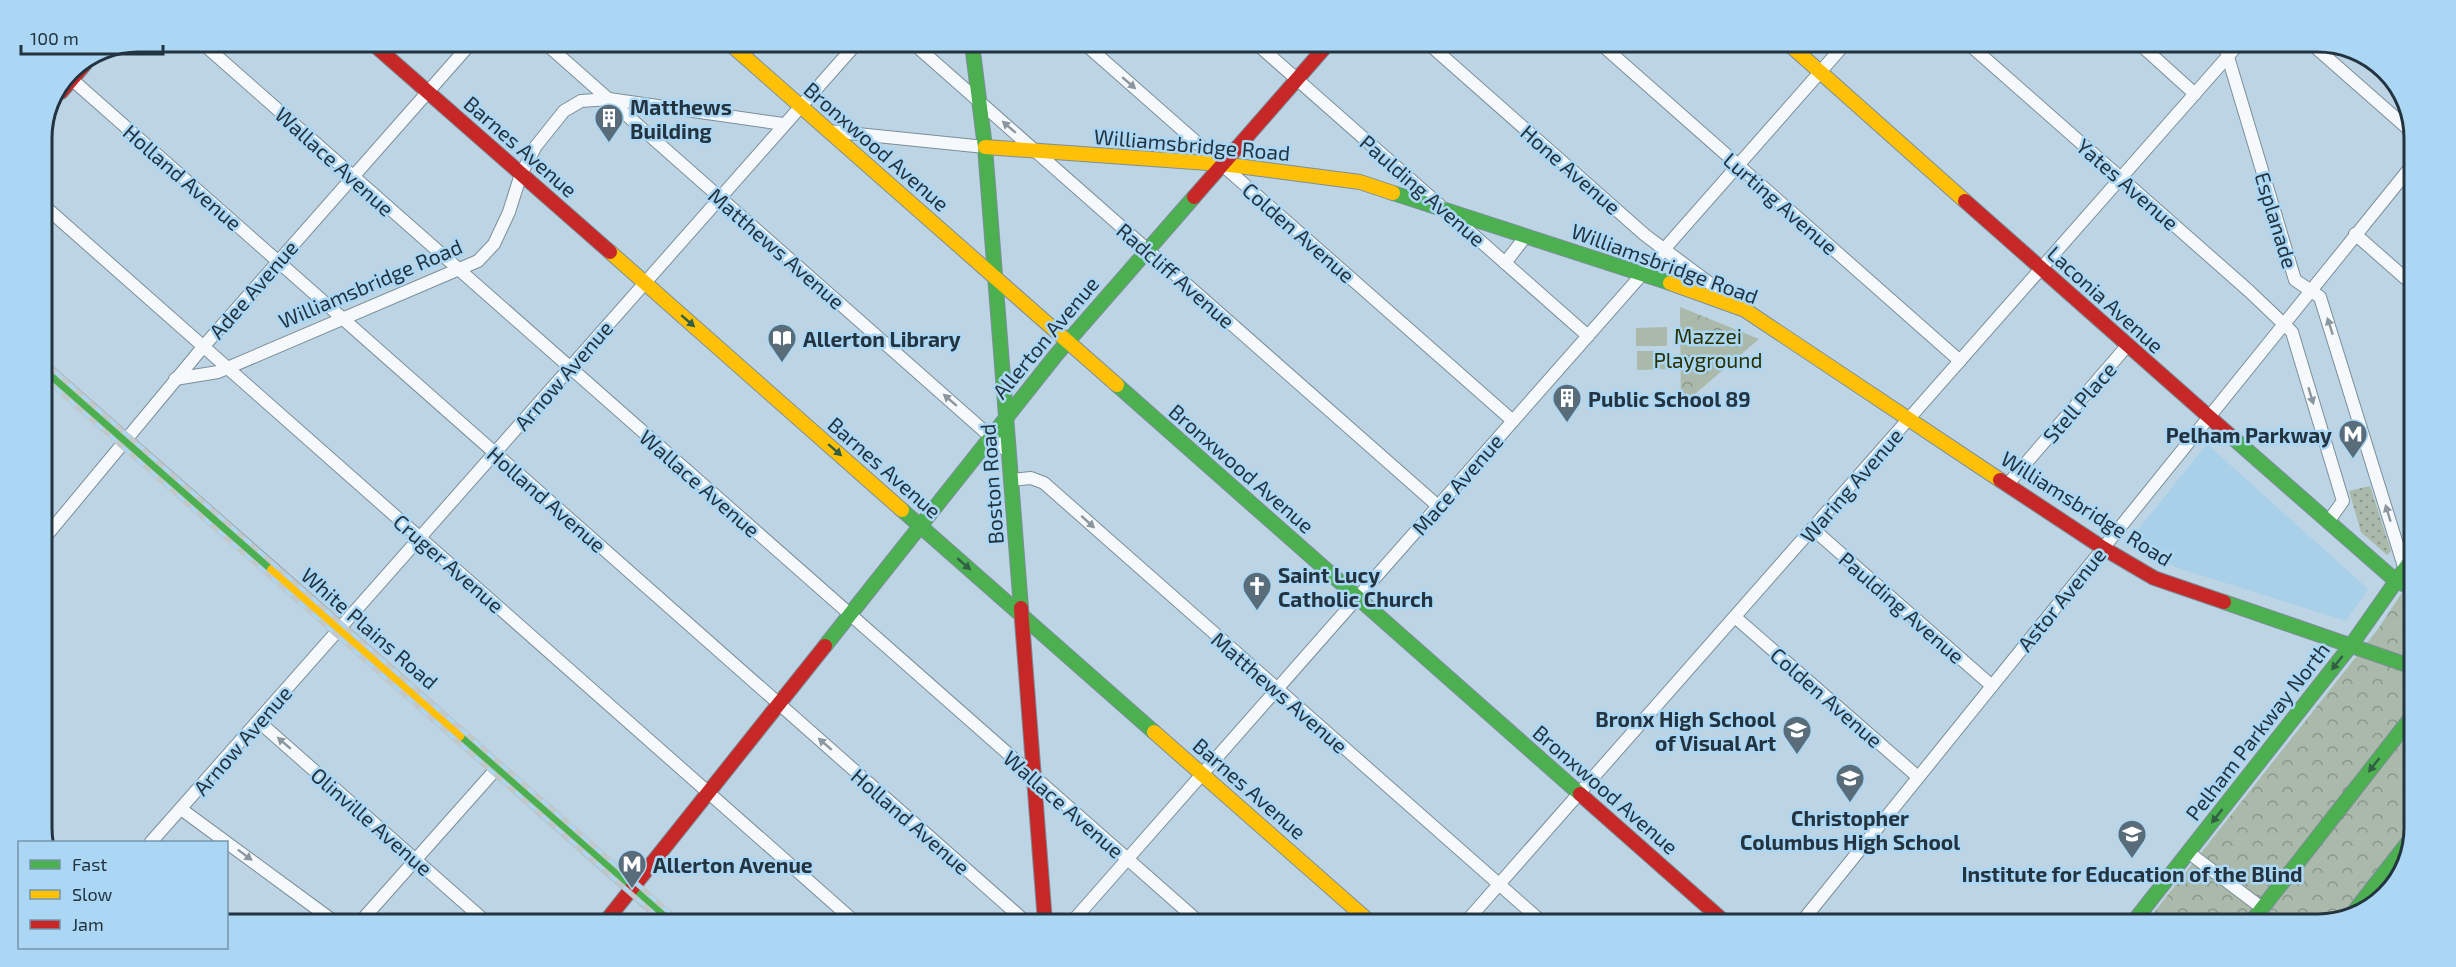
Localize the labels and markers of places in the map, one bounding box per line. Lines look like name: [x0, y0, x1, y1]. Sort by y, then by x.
place label: Matthews Building: [630, 94, 732, 143]
building icon: Matthews Building: [593, 102, 625, 144]
library icon: Allerton Library: [766, 322, 798, 364]
place label: Allerton Library: [803, 326, 961, 352]
building icon: Public School 89: [1551, 382, 1583, 424]
place label: Public School 89: [1588, 386, 1751, 411]
metro station icon: Pelham Parkway: [2337, 418, 2369, 460]
place label: Pelham Parkway: [2166, 422, 2332, 448]
place label: Saint Lucy Catholic Church: [1278, 562, 1433, 611]
church icon: Saint Lucy Catholic Church: [1241, 570, 1273, 612]
place label: Bronx High School of Visual Art: [1595, 706, 1776, 755]
school or university icon: Bronx High School of Visual Art: [1781, 714, 1813, 756]
school or university icon: Christopher Columbus High School: [1834, 762, 1866, 804]
place label: Christopher Columbus High School: [1740, 805, 1960, 854]
school or university icon: Institute for Education of the Blind: [2116, 818, 2148, 860]
metro station icon: Allerton Avenue: [616, 848, 648, 890]
place label: Allerton Avenue: [653, 852, 813, 877]
place label: Institute for Education of the Blind: [1961, 861, 2303, 886]

